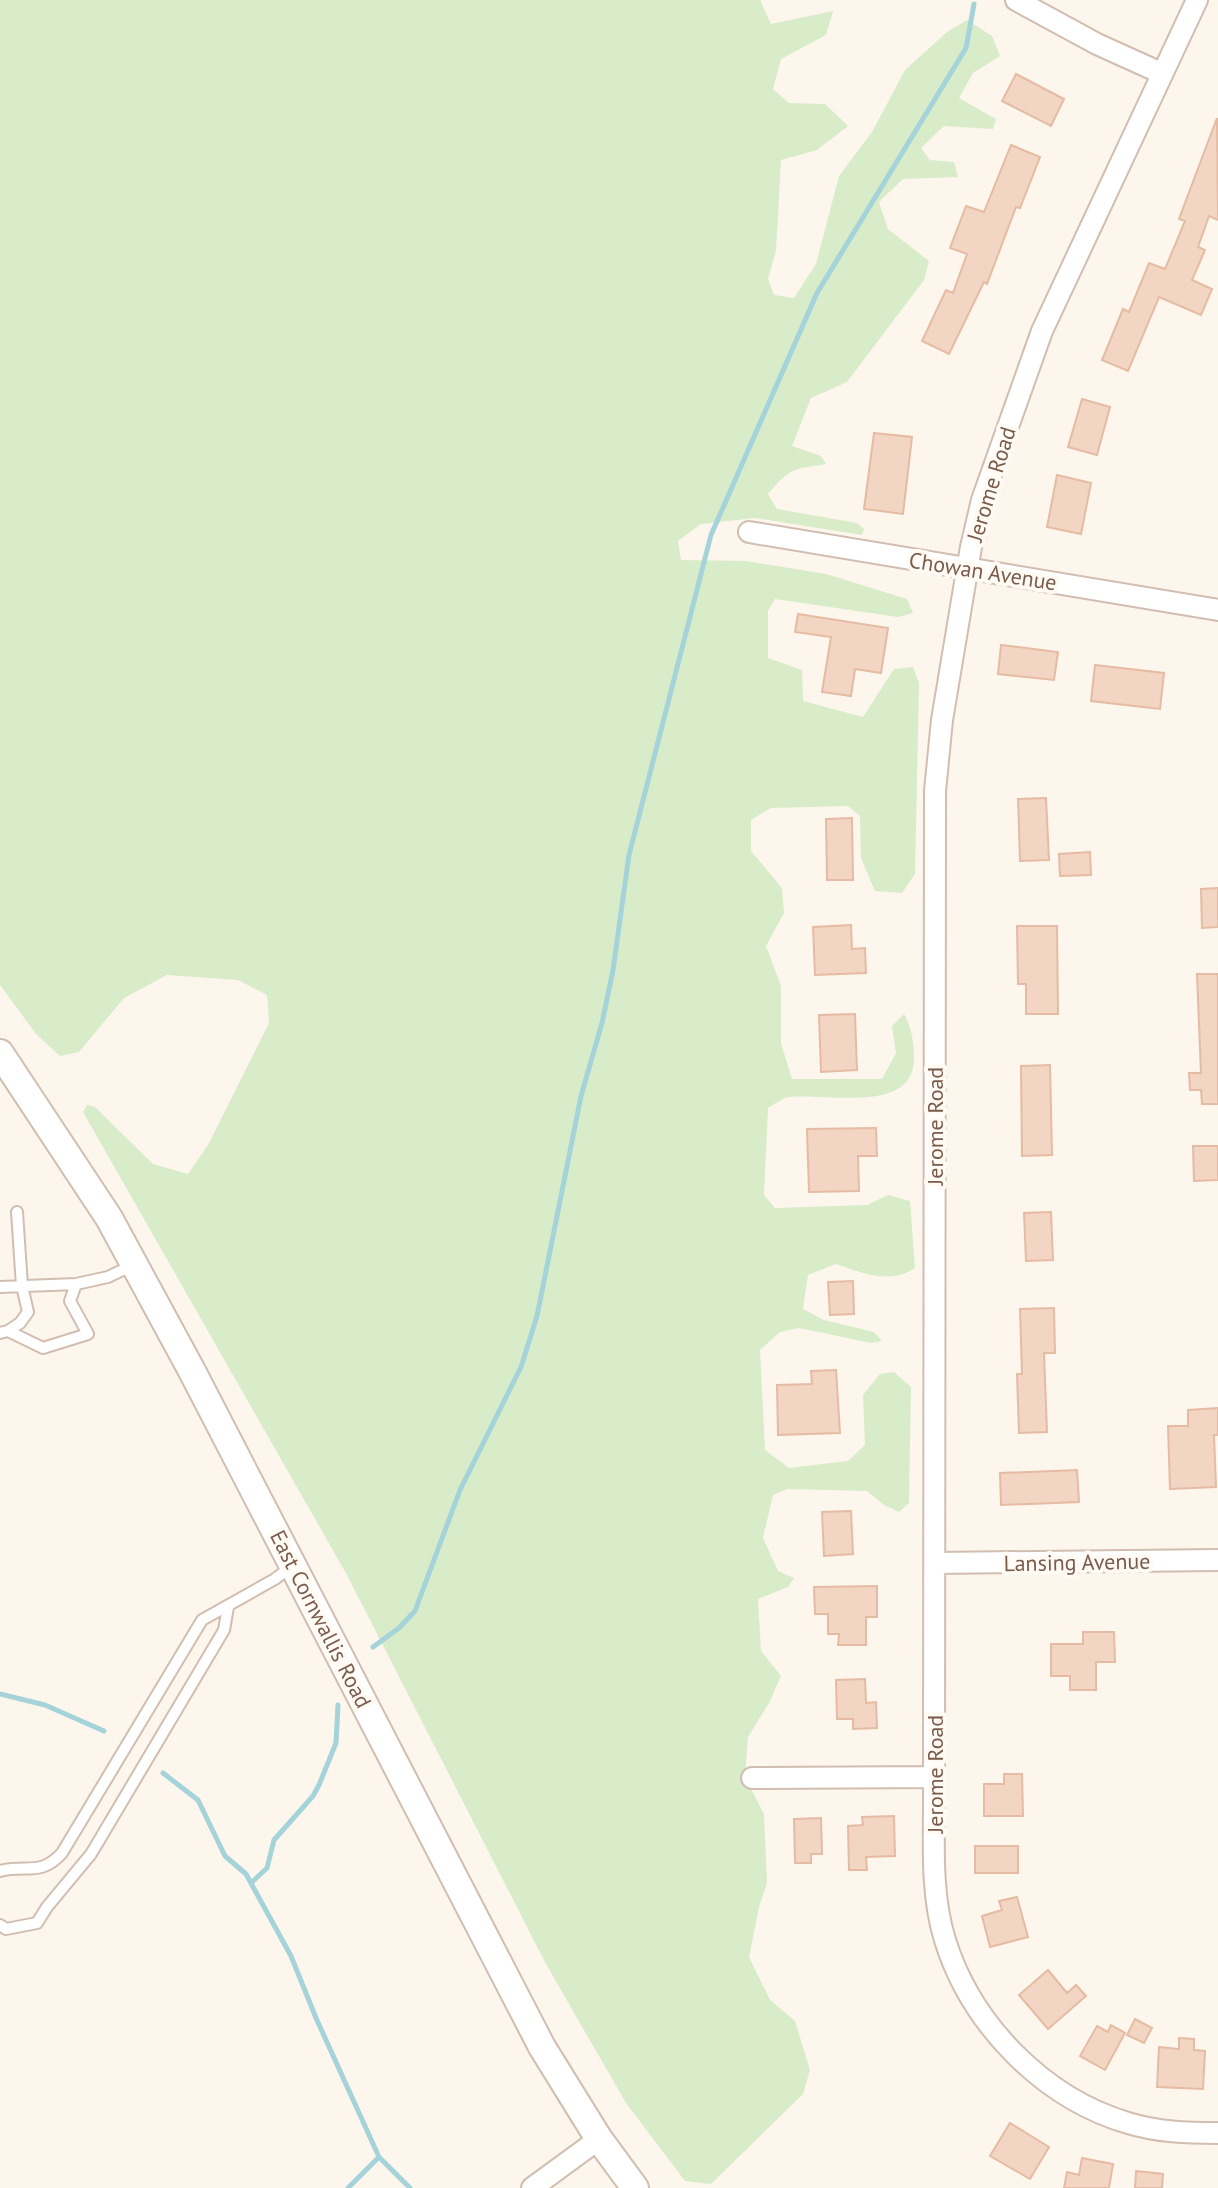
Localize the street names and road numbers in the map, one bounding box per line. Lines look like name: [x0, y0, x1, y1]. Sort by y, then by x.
street label: Jerome Road: [960, 423, 1022, 546]
street label: Chowan Avenue: [907, 546, 1059, 596]
street label: Jerome Road: [921, 1067, 949, 1186]
street label: East Cornwallis Road: [264, 1525, 378, 1713]
street label: Lansing Avenue: [1003, 1547, 1151, 1577]
street label: Jerome Road: [921, 1715, 949, 1834]

